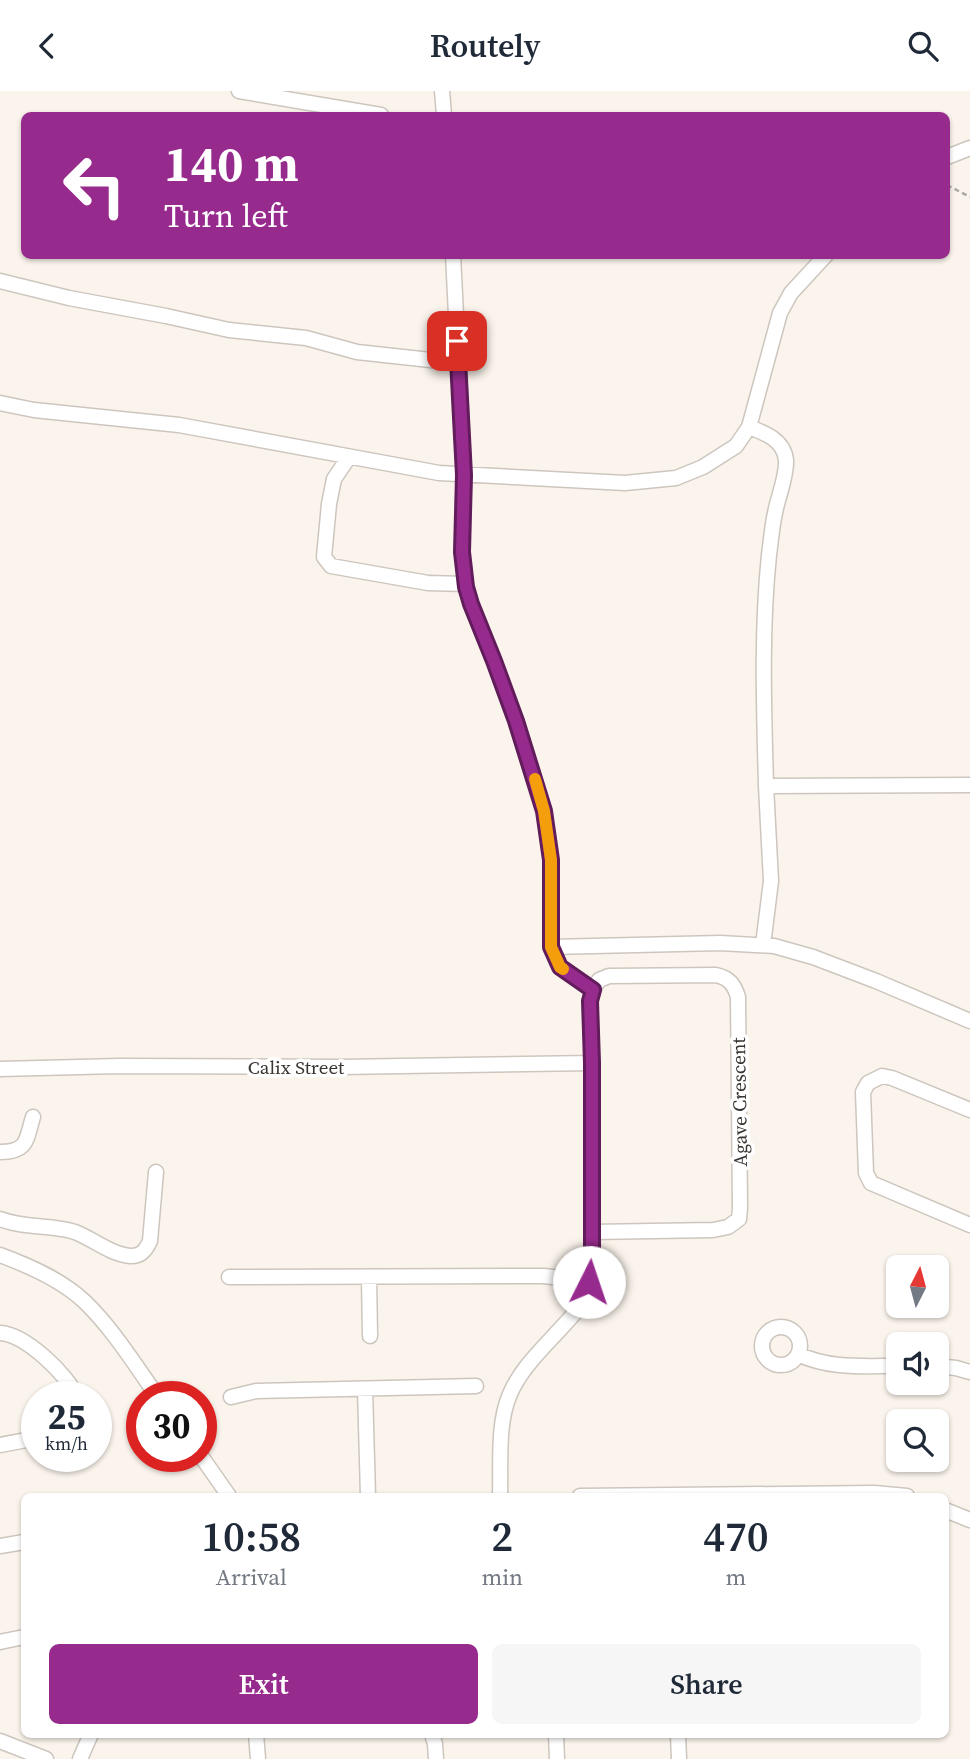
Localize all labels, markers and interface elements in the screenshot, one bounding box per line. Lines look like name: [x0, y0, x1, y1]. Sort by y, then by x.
text: Routely: [430, 24, 540, 68]
icon: back: [28, 27, 66, 65]
icon: search: [904, 27, 942, 65]
text: 140 m: [164, 130, 299, 197]
icon: left: [49, 140, 140, 231]
text: Turn left: [164, 194, 288, 238]
pin: [427, 311, 487, 371]
icon: arrive: [438, 322, 476, 360]
street label: Agave Crescent: [725, 1036, 753, 1167]
street label: Calix Street: [248, 1054, 345, 1080]
position arrow: [552, 1245, 626, 1319]
north arrow: [886, 1255, 948, 1318]
map controls: [886, 1255, 949, 1472]
button: sound: [886, 1332, 949, 1395]
speed limit sign: 30: [126, 1381, 217, 1472]
text: 25: [48, 1393, 85, 1441]
button: search: [886, 1409, 949, 1472]
text: km/h: [45, 1431, 88, 1456]
text: 10:58: [201, 1507, 301, 1565]
text: 2: [491, 1507, 513, 1565]
text: 470: [703, 1507, 769, 1565]
text: Arrival: [216, 1561, 287, 1593]
text: min: [481, 1561, 523, 1593]
text: m: [726, 1561, 746, 1593]
button: Exit: [49, 1644, 478, 1724]
button: Share: [492, 1644, 921, 1724]

